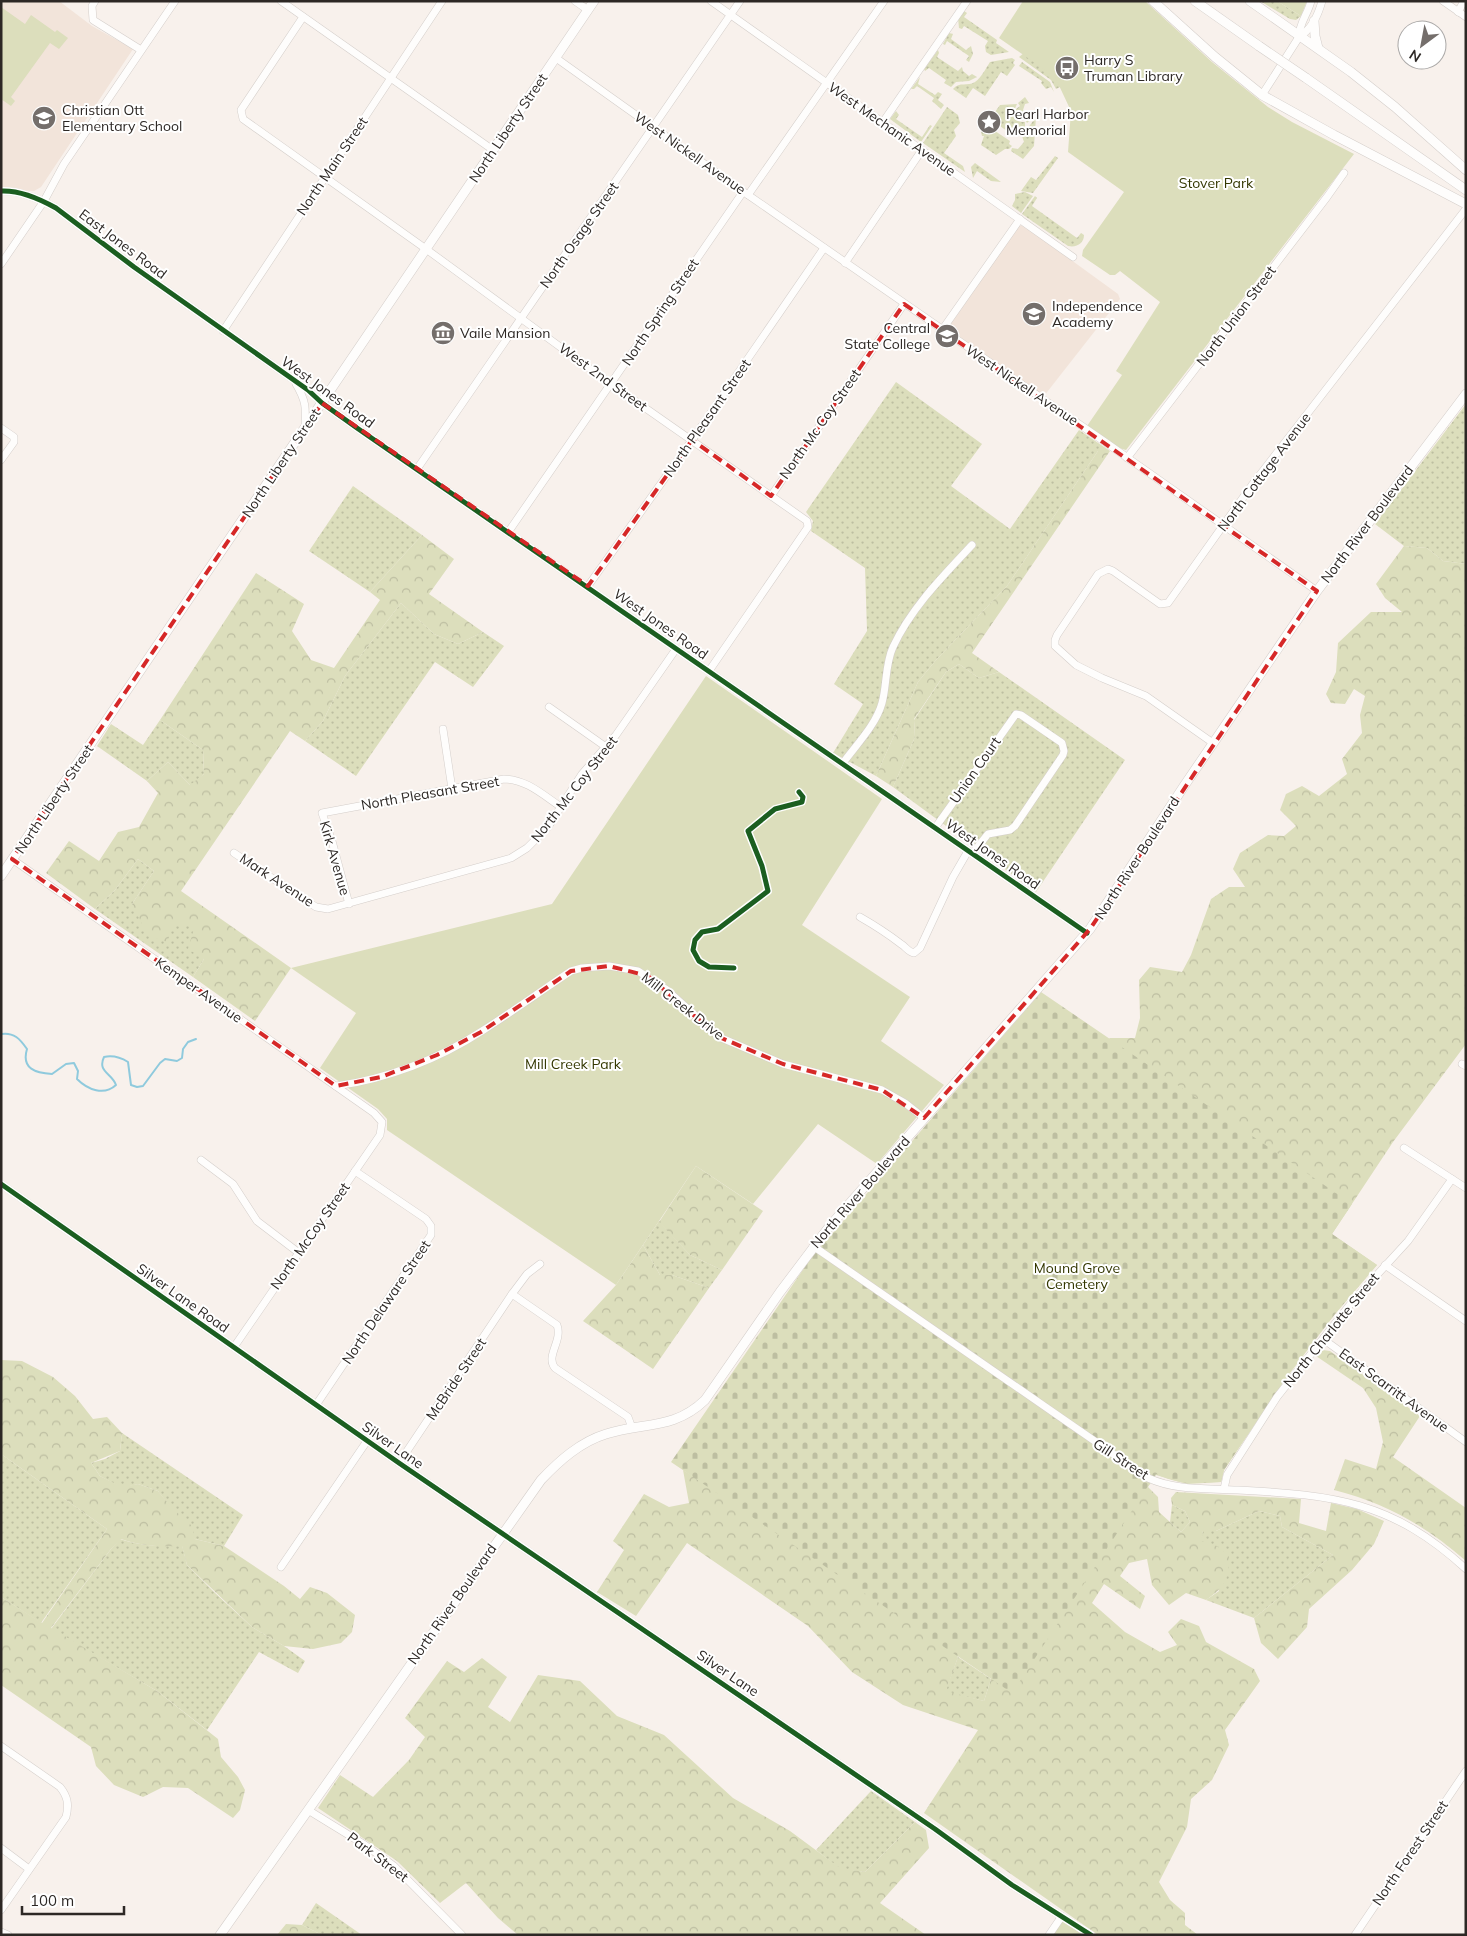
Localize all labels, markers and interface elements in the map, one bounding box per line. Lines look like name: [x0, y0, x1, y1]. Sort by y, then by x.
north arrow: [1397, 20, 1447, 70]
text: N: [1406, 46, 1424, 66]
place label: Harry S Truman Library: [1084, 51, 1183, 85]
bus stop icon: Harry S Truman Library: [1054, 55, 1080, 81]
street label: North Liberty Street: [465, 70, 551, 186]
street label: West Mechanic Avenue: [825, 78, 959, 180]
place label: Christian Ott Elementary School: [62, 101, 182, 135]
school or university icon: Christian Ott Elementary School: [31, 105, 57, 131]
place label: Pearl Harbor Memorial: [1006, 105, 1089, 139]
street label: West Nickell Avenue: [631, 108, 749, 198]
place icon: Pearl Harbor Memorial: [976, 109, 1002, 135]
street label: North Main Street: [292, 113, 372, 219]
park label: Stover Park: [1179, 174, 1254, 192]
street label: North Osage Street: [536, 178, 622, 291]
street label: East Jones Road: [76, 205, 170, 283]
street label: North Spring Street: [618, 255, 703, 369]
street label: North Union Street: [1192, 262, 1280, 370]
place label: Independence Academy: [1052, 297, 1143, 331]
school or university icon: Independence Academy: [1021, 301, 1047, 327]
place label: Central State College: [844, 319, 930, 353]
museum icon: Vaile Mansion: [430, 320, 456, 346]
school or university icon: Central State College: [934, 323, 960, 349]
place label: Vaile Mansion: [460, 324, 550, 342]
street label: West 2nd Street: [555, 339, 651, 415]
street label: West Nickell Avenue: [962, 341, 1082, 429]
street label: West Jones Road: [278, 352, 378, 432]
street label: North Pleasant Street: [659, 355, 755, 480]
street label: North Mc Coy Street: [775, 365, 865, 482]
street label: North Liberty Street: [238, 405, 324, 521]
street label: North Cottage Avenue: [1213, 409, 1315, 535]
street label: North River Boulevard: [1317, 462, 1417, 586]
street label: West Jones Road: [610, 585, 712, 663]
street label: North Mc Coy Street: [527, 732, 621, 846]
street label: Union Court: [946, 733, 1005, 807]
street label: North Liberty Street: [11, 741, 97, 857]
street label: North Pleasant Street: [360, 772, 501, 814]
street label: North River Boulevard: [1091, 793, 1183, 923]
street label: West Jones Road: [942, 815, 1044, 893]
street label: Kirk Avenue: [316, 819, 354, 897]
street label: Mark Avenue: [236, 849, 318, 911]
street label: Kemper Avenue: [152, 953, 246, 1027]
street label: Mill Creek Drive: [638, 968, 728, 1044]
park label: Mill Creek Park: [525, 1055, 622, 1073]
street label: North River Boulevard: [806, 1132, 914, 1252]
street label: North McCoy Street: [266, 1179, 354, 1293]
street label: North Delaware Street: [338, 1236, 434, 1367]
street label: Silver Lane Road: [133, 1259, 233, 1337]
park label: Mound Grove Cemetery: [1034, 1259, 1120, 1293]
street label: North Charlotte Street: [1279, 1269, 1383, 1391]
street label: McBride Street: [422, 1334, 490, 1424]
street label: East Scarritt Avenue: [1336, 1344, 1452, 1436]
street label: Silver Lane: [359, 1417, 427, 1473]
street label: Gill Street: [1090, 1434, 1152, 1484]
street label: North River Boulevard: [404, 1540, 500, 1668]
street label: Silver Lane: [694, 1646, 762, 1700]
street label: North Forest Street: [1368, 1797, 1452, 1909]
street label: Park Street: [344, 1828, 412, 1886]
scale bar: [22, 1884, 125, 1916]
text: 100 m: [30, 1891, 74, 1910]

